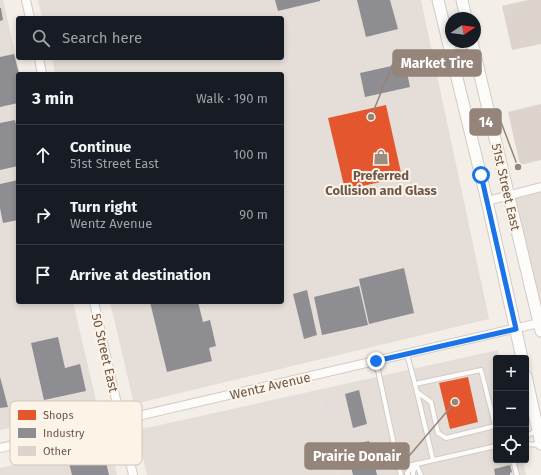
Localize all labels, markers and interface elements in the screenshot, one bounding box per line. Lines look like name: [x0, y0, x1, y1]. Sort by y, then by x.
north arrow: [445, 12, 481, 48]
search box: [16, 16, 284, 60]
icon: search: [30, 27, 52, 49]
text: Search here: [62, 29, 142, 47]
callout: Market Tire: [393, 50, 481, 76]
text: Market Tire: [401, 55, 474, 72]
text: 3 min: [32, 88, 74, 109]
text: Walk · 190 m: [196, 91, 268, 106]
callout: 14: [470, 109, 501, 135]
text: 14: [479, 114, 493, 131]
text: Continue: [70, 138, 131, 156]
street label: 51st Street East: [489, 142, 523, 232]
icon: ahead: [32, 144, 54, 166]
text: 100 m: [233, 147, 268, 162]
shop icon: Preferred Collision and Glass: [372, 148, 390, 166]
text: 51st Street East: [70, 156, 159, 171]
route start: [472, 166, 490, 184]
place label: Preferred Collision and Glass: [325, 168, 437, 198]
text: Turn right: [70, 198, 137, 216]
icon: right: [32, 204, 54, 226]
text: 90 m: [239, 207, 268, 222]
text: Wentz Avenue: [70, 216, 152, 231]
icon: arrive: [32, 264, 54, 286]
text: Arrive at destination: [70, 266, 211, 284]
street label: 50 Street East: [89, 312, 121, 394]
route end: [367, 352, 385, 370]
map controls: [493, 355, 529, 463]
button: +: [493, 355, 529, 391]
street label: Wentz Avenue: [228, 369, 312, 403]
button: −: [493, 391, 529, 427]
legend: [10, 401, 142, 465]
text: Shops: [43, 409, 74, 422]
text: Industry: [43, 427, 85, 440]
button: locate: [493, 427, 529, 463]
callout: Prairie Donair: [305, 443, 409, 469]
text: Other: [43, 445, 72, 458]
text: Prairie Donair: [313, 448, 401, 465]

